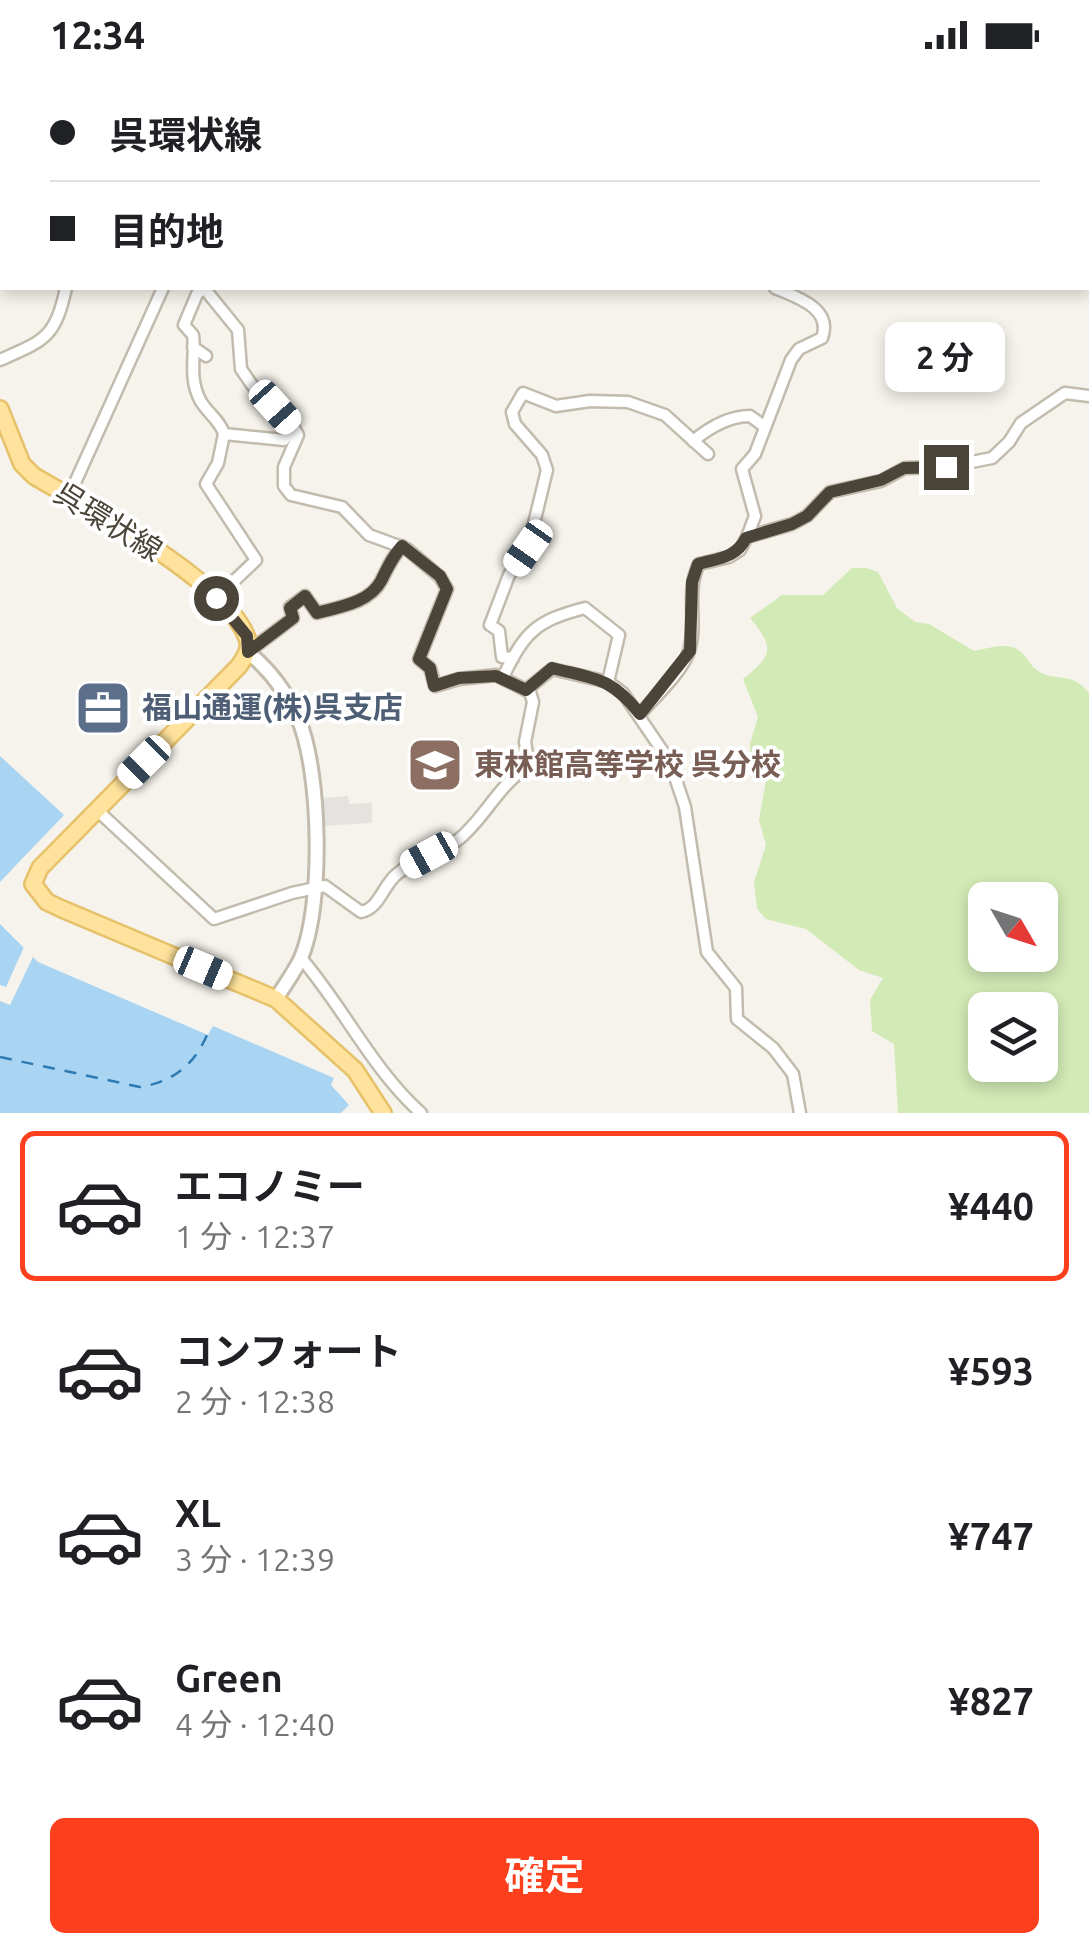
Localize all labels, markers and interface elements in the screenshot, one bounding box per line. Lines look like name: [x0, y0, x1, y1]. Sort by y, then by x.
text: 12:34: [50, 14, 145, 56]
text: 呉環状線: [110, 114, 262, 156]
text: 目的地: [110, 210, 224, 252]
callout: 2 分: [886, 322, 1006, 392]
text: 2 分: [916, 339, 974, 375]
car: [244, 375, 306, 439]
route end: [924, 445, 969, 490]
street label: 呉環状線: [49, 475, 168, 567]
car: [499, 515, 557, 581]
route start: [194, 576, 239, 621]
office icon: 福山通運(株)呉支店: [73, 678, 133, 738]
place label: 福山通運(株)呉支店: [142, 690, 403, 724]
car: [112, 730, 176, 794]
school or university icon: 東林館高等学校 呉分校: [405, 735, 465, 795]
place label: 東林館高等学校 呉分校: [474, 747, 781, 781]
car: [395, 827, 463, 883]
north arrow: [968, 882, 1058, 972]
map controls: [968, 882, 1058, 1082]
car: [170, 942, 236, 994]
button: layers: [968, 992, 1058, 1082]
icon: car: [55, 1161, 145, 1251]
text: エコノミー: [175, 1165, 365, 1207]
text: ¥440: [948, 1185, 1034, 1227]
text: 1 分 · 12:37: [175, 1218, 335, 1254]
icon: car: [55, 1326, 145, 1416]
text: コンフォート: [175, 1330, 402, 1372]
text: ¥593: [948, 1350, 1034, 1392]
text: 2 分 · 12:38: [175, 1383, 335, 1419]
icon: car: [55, 1491, 145, 1581]
text: XL: [175, 1492, 221, 1534]
text: ¥747: [948, 1515, 1034, 1557]
text: 3 分 · 12:39: [175, 1541, 335, 1577]
icon: car: [55, 1656, 145, 1746]
text: Green: [175, 1657, 283, 1699]
text: ¥827: [948, 1680, 1034, 1722]
text: 4 分 · 12:40: [175, 1706, 335, 1742]
button: 確定: [50, 1818, 1039, 1933]

